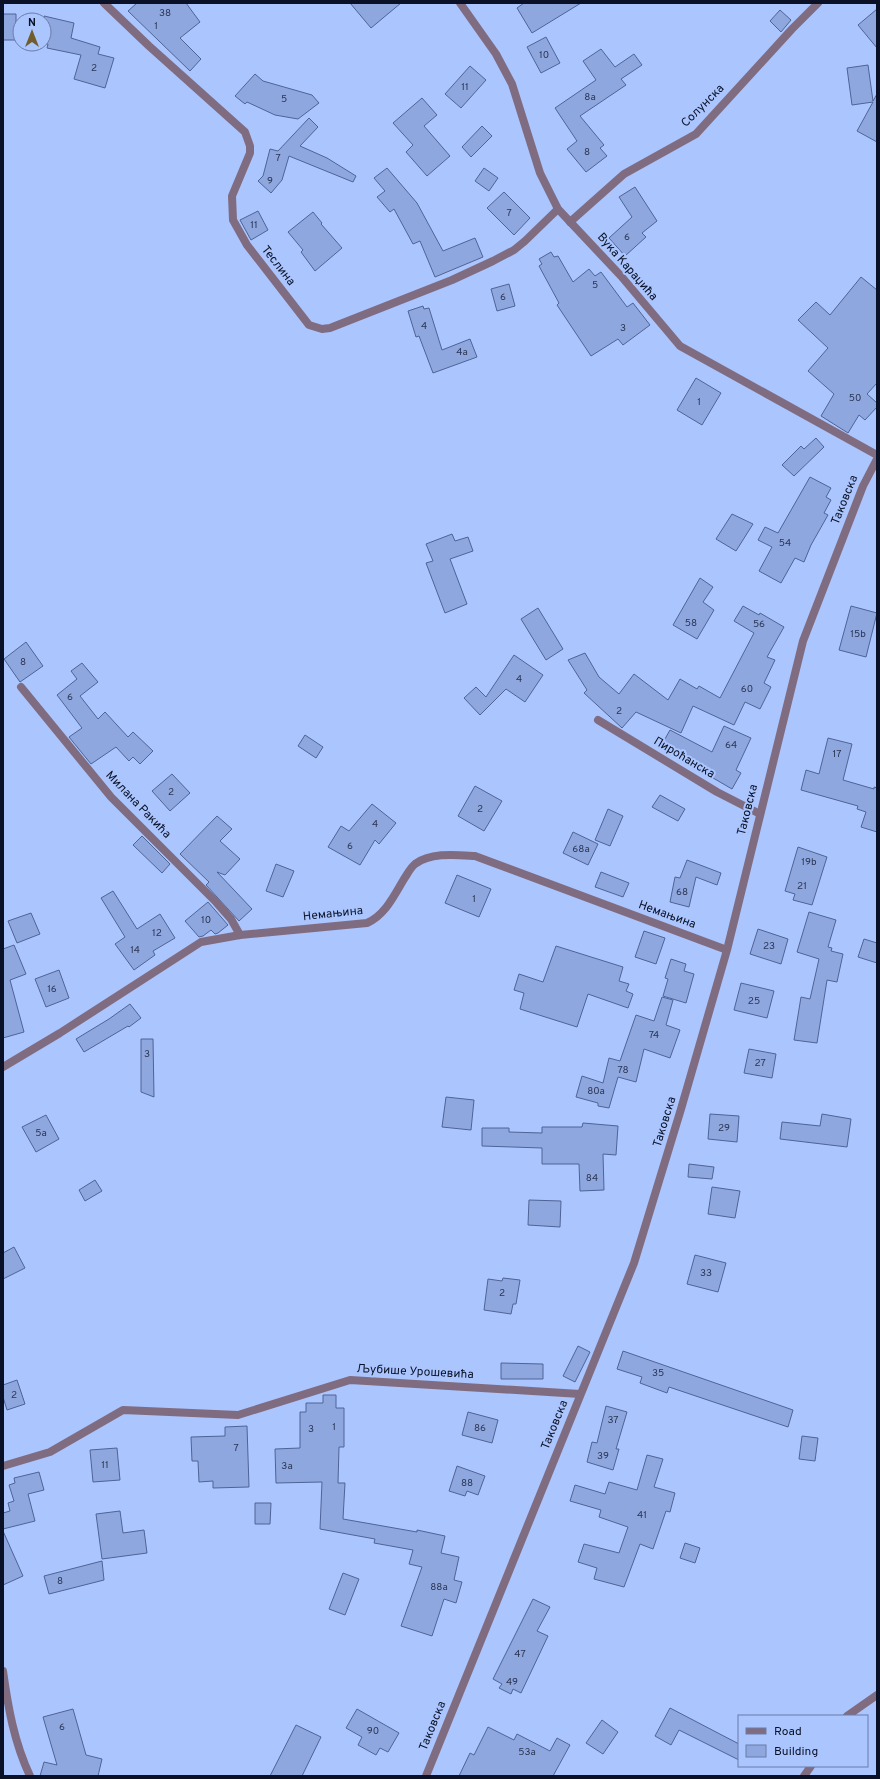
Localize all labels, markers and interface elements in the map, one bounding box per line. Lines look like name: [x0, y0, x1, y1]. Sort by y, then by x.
house number: 38: [159, 7, 171, 20]
north arrow: [12, 12, 52, 52]
text: N: [28, 16, 36, 30]
house number: 1: [154, 20, 158, 33]
house number: 10: [539, 49, 549, 62]
house number: 2: [91, 62, 97, 75]
house number: 11: [461, 81, 469, 94]
street label: Солунска: [678, 81, 728, 131]
house number: 8a: [584, 91, 596, 104]
house number: 5: [281, 93, 287, 106]
house number: 8: [584, 146, 590, 159]
house number: 7: [275, 152, 281, 165]
house number: 9: [267, 175, 273, 188]
house number: 7: [506, 207, 512, 220]
house number: 11: [250, 219, 258, 232]
street label: Вука Караџића: [593, 230, 661, 304]
house number: 6: [624, 231, 630, 244]
street label: Теслина: [257, 243, 299, 289]
house number: 5: [592, 279, 598, 292]
house number: 6: [500, 291, 506, 304]
house number: 4: [421, 320, 427, 333]
house number: 3: [620, 322, 626, 335]
house number: 4a: [456, 346, 468, 359]
house number: 50: [849, 392, 861, 405]
house number: 1: [697, 396, 701, 409]
street label: Таковска: [828, 473, 862, 527]
house number: 54: [779, 537, 791, 550]
house number: 58: [685, 617, 697, 630]
house number: 56: [753, 618, 765, 631]
house number: 15b: [850, 628, 866, 641]
house number: 8: [20, 656, 26, 669]
house number: 4: [516, 673, 522, 686]
house number: 60: [741, 683, 753, 696]
house number: 6: [67, 691, 73, 704]
house number: 2: [616, 705, 622, 718]
street label: Пироћанска: [650, 733, 718, 783]
house number: 64: [725, 739, 737, 752]
house number: 17: [833, 748, 841, 761]
street label: Милана Ракића: [102, 768, 174, 842]
street label: Таковска: [734, 783, 762, 837]
house number: 2: [168, 786, 174, 799]
house number: 2: [477, 803, 483, 816]
house number: 4: [372, 818, 378, 831]
house number: 6: [347, 840, 353, 853]
house number: 68a: [572, 843, 590, 856]
house number: 19b: [801, 856, 817, 869]
house number: 21: [797, 880, 807, 893]
house number: 68: [676, 886, 688, 899]
house number: 1: [472, 893, 476, 906]
street label: Немањина: [636, 897, 698, 933]
street label: Немањина: [302, 903, 364, 925]
house number: 10: [201, 914, 211, 927]
house number: 12: [152, 927, 162, 940]
house number: 23: [763, 940, 775, 953]
house number: 14: [130, 944, 140, 957]
house number: 16: [47, 983, 57, 996]
house number: 25: [748, 995, 760, 1008]
house number: 74: [649, 1029, 659, 1042]
house number: 3: [144, 1048, 150, 1061]
house number: 27: [754, 1057, 766, 1070]
house number: 78: [617, 1064, 629, 1077]
house number: 80a: [587, 1085, 605, 1098]
street label: Таковска: [650, 1095, 680, 1149]
house number: 29: [718, 1122, 730, 1135]
house number: 5a: [35, 1127, 47, 1140]
house number: 84: [586, 1172, 598, 1185]
house number: 33: [700, 1267, 712, 1280]
house number: 2: [499, 1287, 505, 1300]
street label: Љубише Урошевића: [356, 1361, 474, 1383]
house number: 35: [652, 1367, 664, 1380]
house number: 2: [11, 1389, 17, 1402]
street label: Таковска: [538, 1398, 572, 1452]
house number: 37: [607, 1414, 619, 1427]
house number: 1: [332, 1421, 336, 1434]
house number: 86: [474, 1422, 486, 1435]
house number: 3: [308, 1423, 314, 1436]
house number: 7: [233, 1442, 239, 1455]
house number: 39: [597, 1450, 609, 1463]
house number: 11: [101, 1459, 109, 1472]
house number: 3a: [281, 1460, 293, 1473]
house number: 88: [461, 1477, 473, 1490]
house number: 41: [637, 1509, 647, 1522]
house number: 8: [57, 1575, 63, 1588]
house number: 88a: [430, 1581, 448, 1594]
house number: 47: [514, 1648, 526, 1661]
house number: 49: [506, 1676, 518, 1689]
street label: Таковска: [416, 1699, 450, 1753]
legend: [738, 1715, 868, 1767]
house number: 6: [59, 1721, 65, 1734]
text: Road: [774, 1724, 802, 1740]
house number: 90: [367, 1725, 379, 1738]
text: Building: [774, 1744, 818, 1760]
house number: 53a: [518, 1746, 536, 1759]

